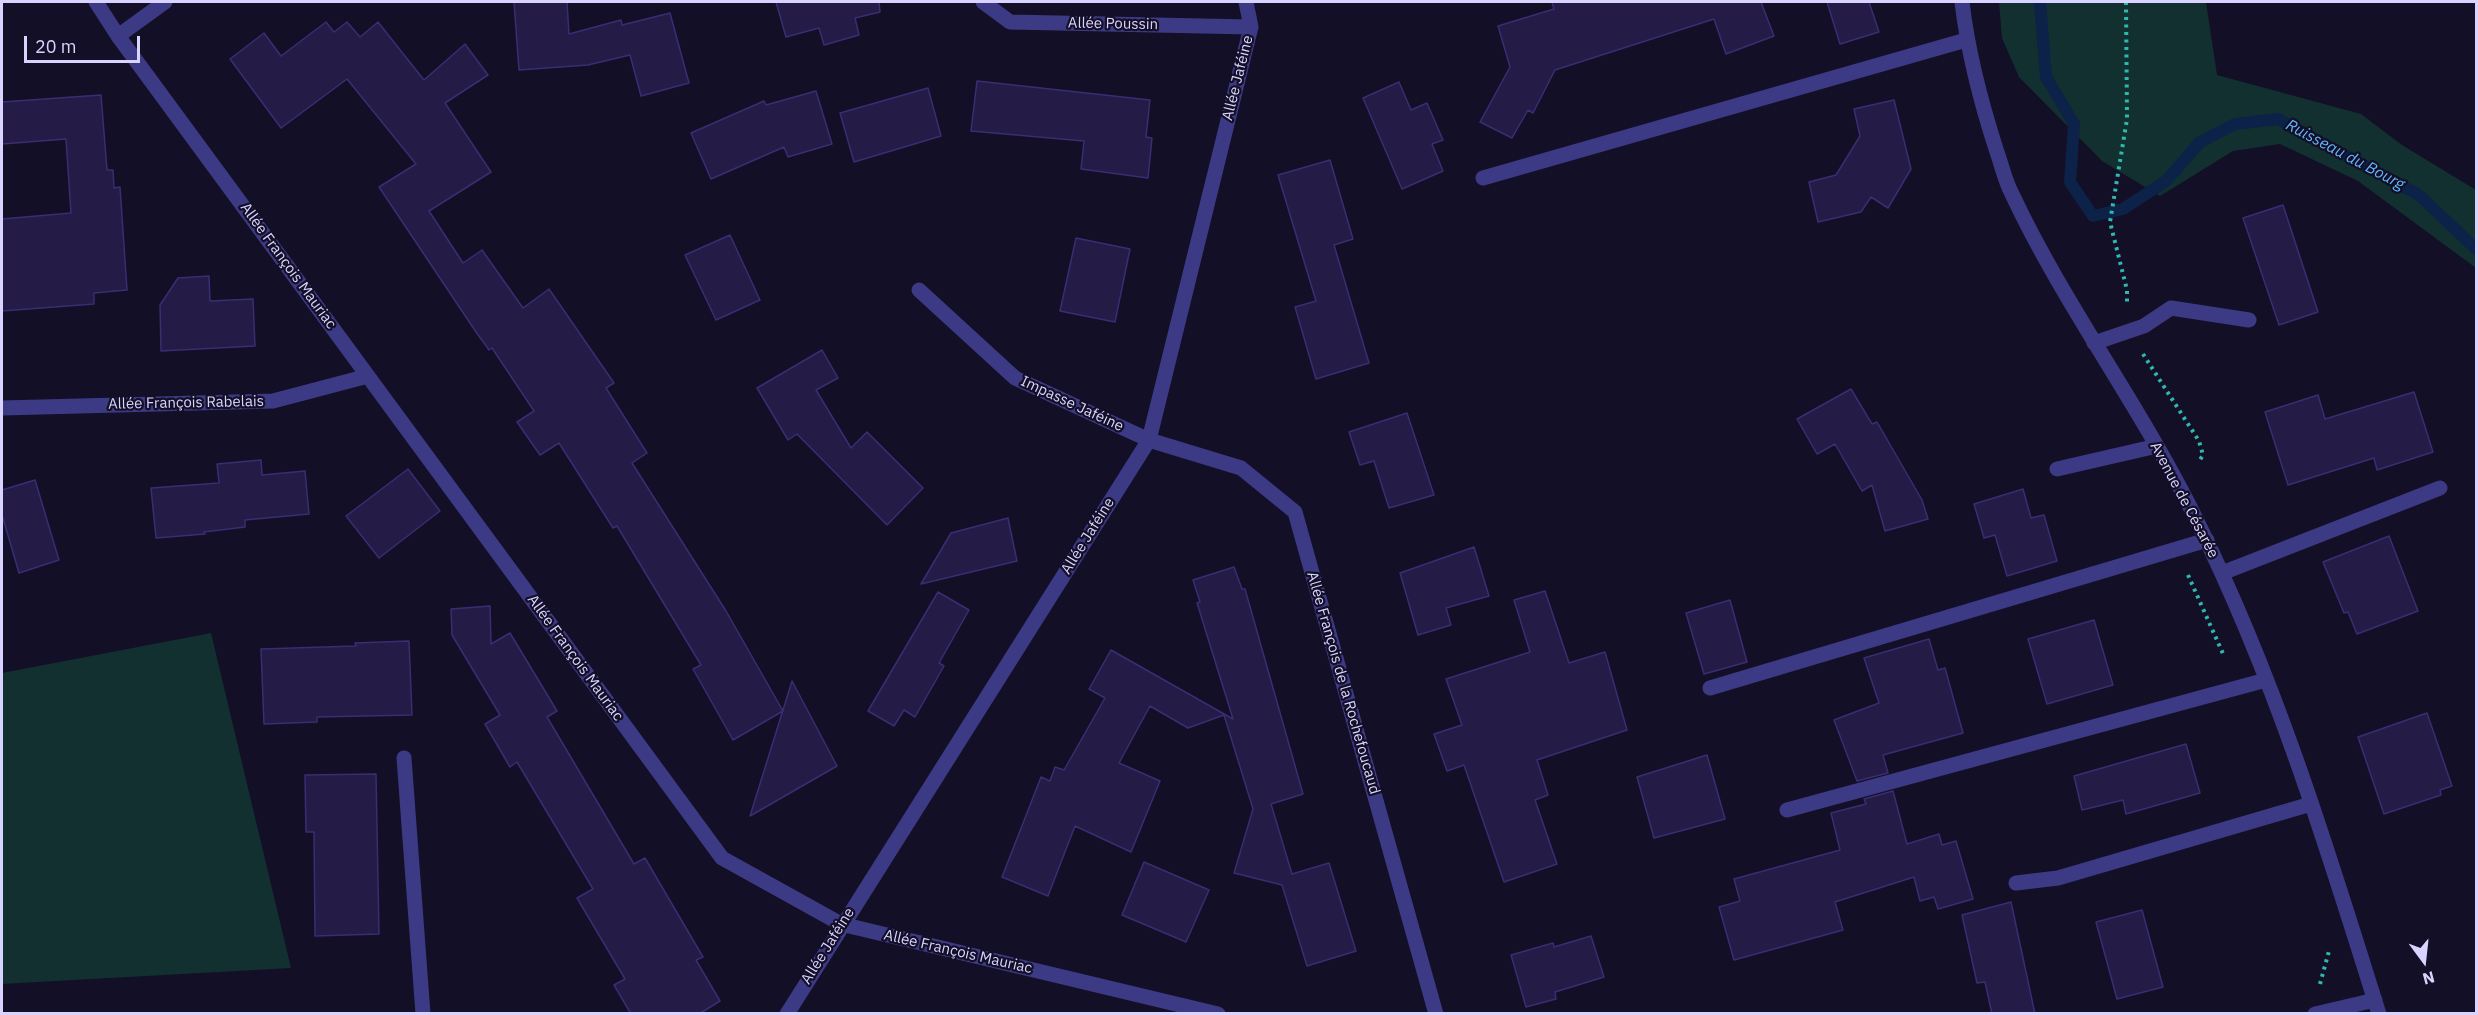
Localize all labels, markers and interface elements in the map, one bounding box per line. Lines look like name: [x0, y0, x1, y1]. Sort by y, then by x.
street label: Allée Poussin: [1068, 14, 1158, 34]
scale bar: [27, 24, 142, 62]
street label: Allée Jaféine: [1219, 34, 1257, 122]
text: 20 m: [35, 35, 77, 58]
water label: Ruisseau du Bourg: [2282, 116, 2408, 194]
street label: Allée François Mauriac: [236, 199, 340, 333]
street label: Impasse Jaféine: [1018, 372, 1126, 436]
street label: Allée François Rabelais: [108, 393, 264, 413]
street label: Avenue de Césarée: [2146, 439, 2222, 561]
street label: Allée Jaféine: [1057, 494, 1119, 578]
street label: Allée François de la Rochefoucaud: [1303, 570, 1383, 796]
street label: Allée François Mauriac: [523, 591, 627, 725]
street label: Allée Jaféine: [797, 904, 859, 988]
street label: Allée François Mauriac: [882, 926, 1034, 978]
north arrow: [2394, 931, 2454, 991]
text: N: [2420, 967, 2437, 990]

